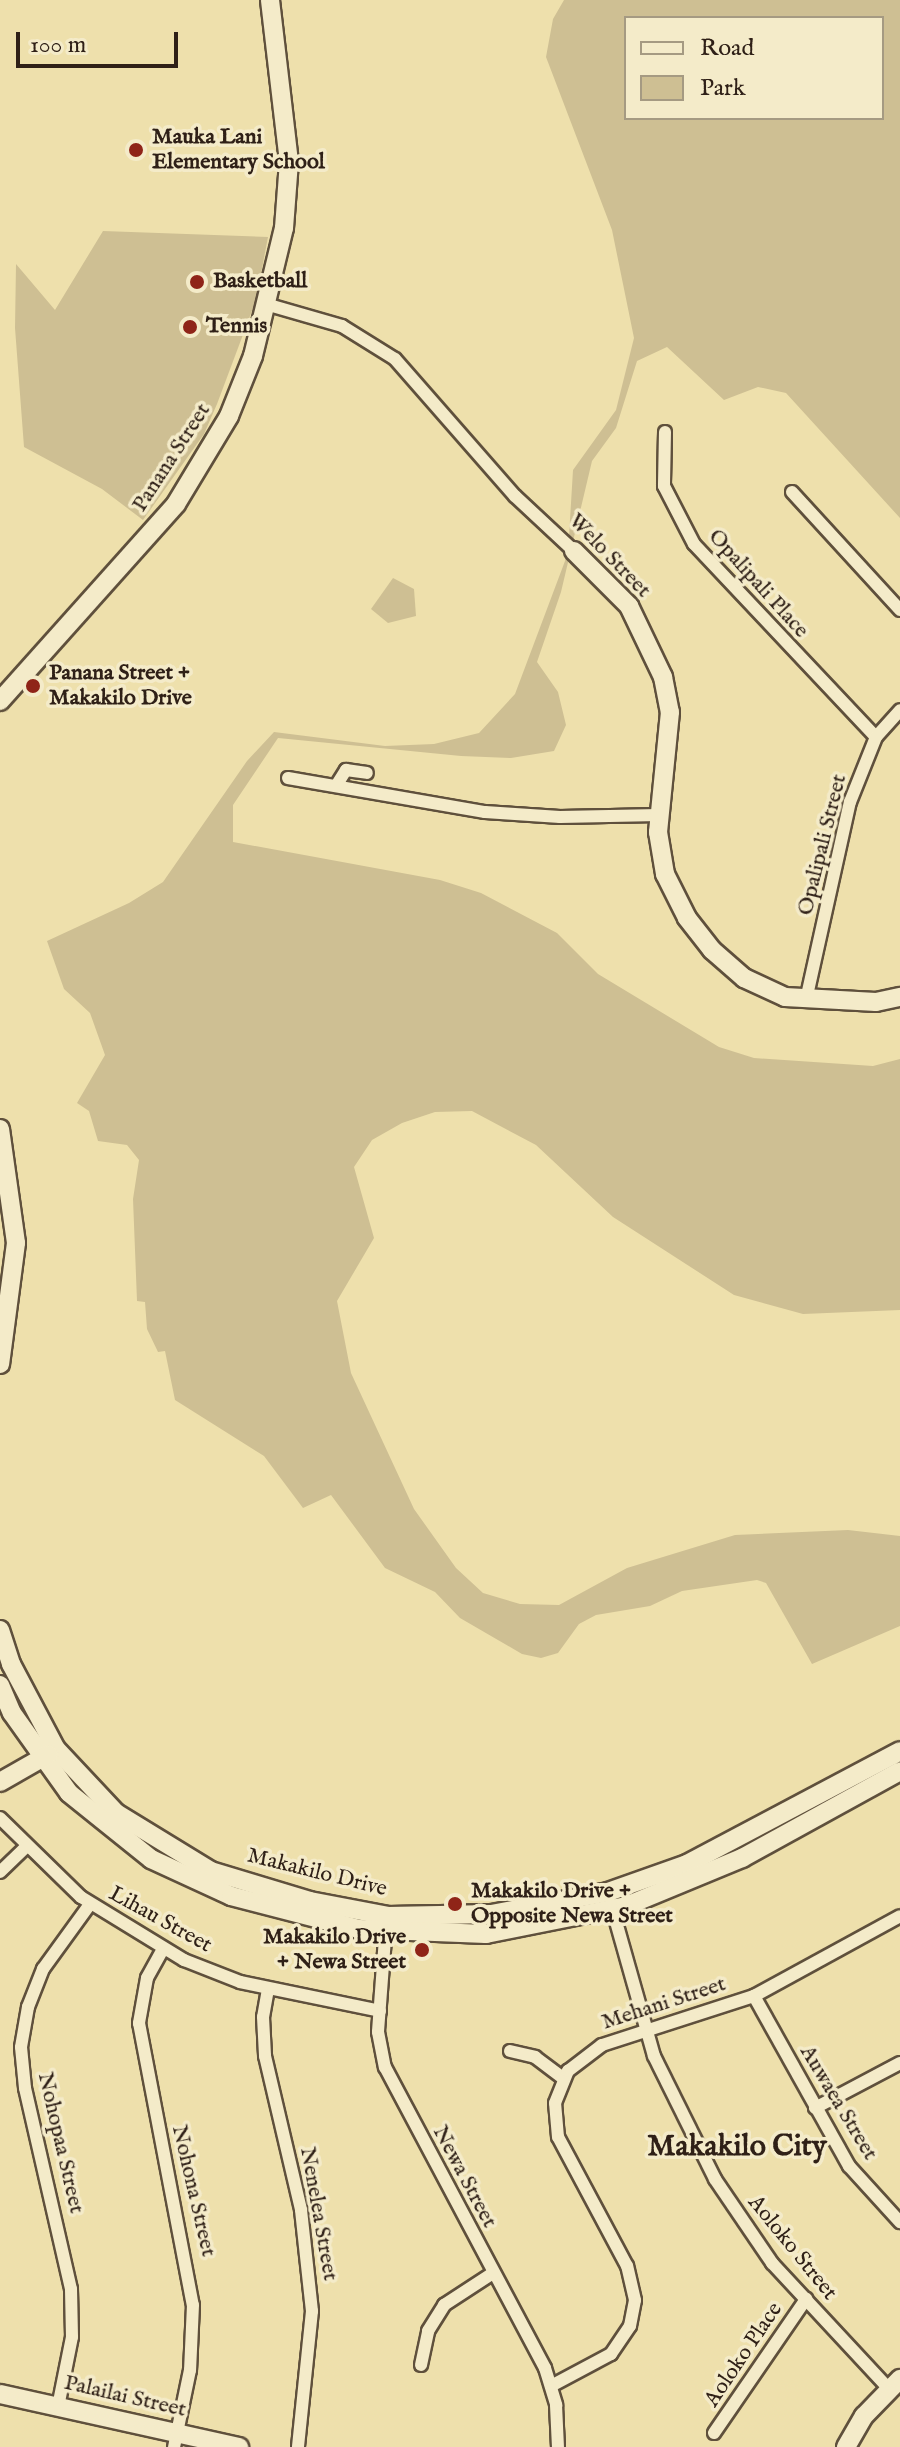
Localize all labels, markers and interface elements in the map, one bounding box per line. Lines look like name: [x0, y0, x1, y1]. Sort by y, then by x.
scale bar: [20, 16, 182, 66]
legend: [624, 16, 884, 120]
text: 100 m: [30, 30, 86, 61]
text: Road: [700, 33, 754, 64]
text: Park: [700, 73, 746, 104]
place label: Mauka Lani Elementary School: [152, 124, 325, 176]
marker: Mauka Lani Elementary School: [127, 141, 145, 159]
place label: Basketball: [213, 269, 307, 295]
marker: Basketball: [188, 273, 206, 291]
place label: Tennis: [206, 314, 267, 340]
marker: Tennis: [181, 318, 199, 336]
street label: Panana Street: [127, 399, 217, 517]
street label: Welo Street: [562, 508, 656, 604]
street label: Opalipali Place: [702, 524, 814, 644]
place label: Panana Street + Makakilo Drive: [49, 660, 192, 712]
marker: Panana Street + Makakilo Drive: [24, 677, 42, 695]
street label: Opalipali Street: [793, 772, 853, 918]
street label: Makakilo Drive: [244, 1843, 390, 1903]
place label: Makakilo Drive + Opposite Newa Street: [471, 1878, 673, 1930]
street label: Lihau Street: [104, 1881, 216, 1959]
marker: Makakilo Drive + Opposite Newa Street: [446, 1895, 464, 1913]
place label: Makakilo Drive + Newa Street: [263, 1924, 406, 1976]
marker: Makakilo Drive + Newa Street: [413, 1941, 431, 1959]
street label: Mehani Street: [599, 1972, 729, 2036]
street label: Auwaea Street: [793, 2041, 883, 2165]
street label: Nohopaa Street: [31, 2070, 89, 2216]
street label: Newa Street: [426, 2121, 502, 2233]
street label: Nohona Street: [165, 2123, 221, 2259]
district label: Makakilo City: [647, 2129, 827, 2165]
street label: Nenelea Street: [293, 2145, 343, 2283]
street label: Aoloko Street: [742, 2190, 842, 2306]
street label: Aoloko Place: [699, 2298, 789, 2412]
street label: Palailai Street: [61, 2370, 189, 2424]

